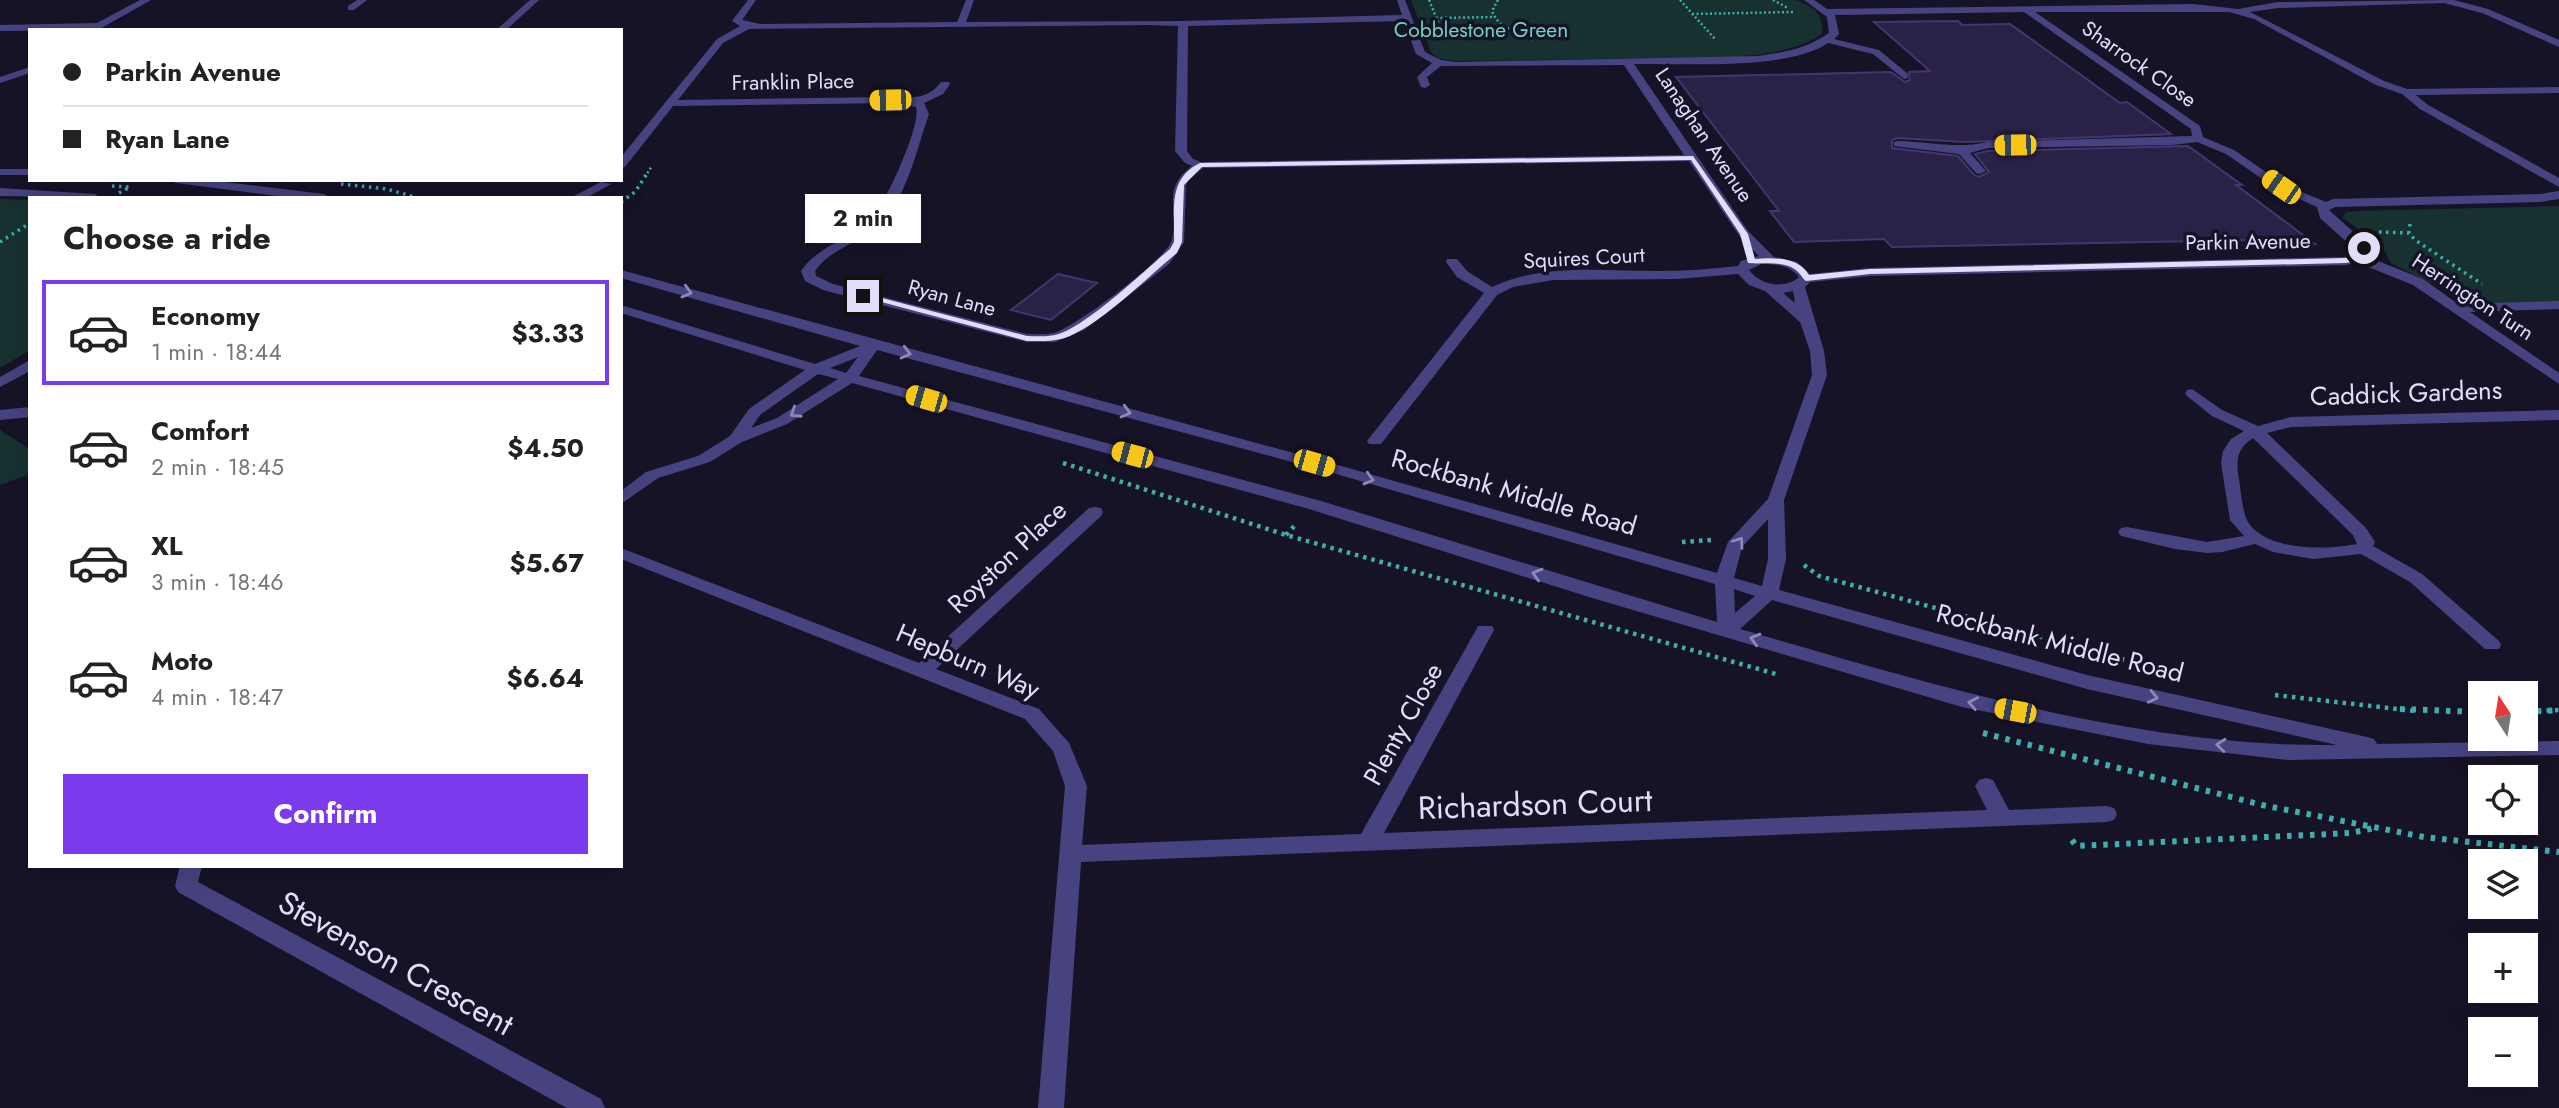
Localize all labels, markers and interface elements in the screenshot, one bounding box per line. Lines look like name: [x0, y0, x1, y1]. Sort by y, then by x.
street label: Sharrock Close: [2076, 13, 2203, 115]
park label: Cobblestone Green: [1394, 15, 1568, 45]
text: Parkin Avenue: [105, 53, 281, 91]
street label: Lanaghan Avenue: [1648, 62, 1760, 208]
street label: Franklin Place: [731, 66, 855, 98]
car: [869, 89, 912, 111]
text: Ryan Lane: [105, 120, 230, 158]
car: [1994, 134, 2037, 156]
car: [2258, 166, 2305, 208]
callout: 2 min: [805, 194, 921, 244]
text: 2 min: [833, 201, 893, 235]
text: Choose a ride: [63, 215, 271, 261]
street label: Parkin Avenue: [2185, 226, 2311, 258]
route start: [2348, 232, 2380, 264]
street label: Squires Court: [1523, 240, 1645, 276]
street label: Herrington Turn: [2406, 246, 2540, 348]
street label: Ryan Lane: [905, 272, 999, 324]
route end: [847, 280, 879, 312]
one-way arrow: [681, 284, 693, 298]
text: Economy: [151, 297, 260, 335]
icon: car: [67, 301, 130, 364]
text: $3.33: [511, 314, 584, 352]
text: 1 min · 18:44: [151, 335, 282, 369]
one-way arrow: [900, 345, 912, 359]
street label: Caddick Gardens: [2309, 371, 2503, 415]
car: [903, 383, 950, 415]
one-way arrow: [1120, 403, 1132, 418]
one-way arrow: [790, 404, 803, 417]
text: Comfort: [151, 412, 249, 450]
icon: car: [67, 416, 130, 479]
text: $4.50: [507, 429, 584, 467]
car: [1109, 439, 1156, 471]
street label: Rockbank Middle Road: [1387, 439, 1641, 545]
car: [1291, 447, 1338, 479]
text: 2 min · 18:45: [151, 450, 284, 484]
one-way arrow: [1363, 470, 1375, 485]
street label: Royston Place: [939, 492, 1075, 622]
text: XL: [151, 527, 183, 565]
icon: car: [67, 531, 130, 594]
one-way arrow: [1731, 538, 1743, 550]
text: $5.67: [510, 544, 584, 582]
text: 3 min · 18:46: [151, 565, 284, 599]
one-way arrow: [1531, 568, 1543, 583]
street label: Rockbank Middle Road: [1932, 594, 2188, 692]
street label: Hepburn Way: [890, 614, 1046, 709]
one-way arrow: [1749, 633, 1761, 648]
text: Moto: [151, 642, 213, 680]
icon: car: [67, 646, 130, 709]
street label: Plenty Close: [1354, 656, 1452, 792]
text: $6.64: [507, 659, 584, 697]
text: 4 min · 18:47: [151, 680, 283, 714]
north arrow: [2468, 681, 2538, 751]
map controls: [2468, 681, 2538, 1087]
one-way arrow: [2147, 689, 2159, 704]
one-way arrow: [1967, 696, 1979, 711]
car: [1993, 697, 2038, 725]
one-way arrow: [2215, 738, 2227, 753]
button: locate: [2468, 765, 2538, 835]
button: Confirm: [63, 774, 588, 854]
street label: Richardson Court: [1417, 777, 1653, 831]
button: layers: [2468, 849, 2538, 919]
street label: Stevenson Crescent: [270, 879, 522, 1047]
button: +: [2468, 933, 2538, 1003]
button: −: [2468, 1017, 2538, 1087]

